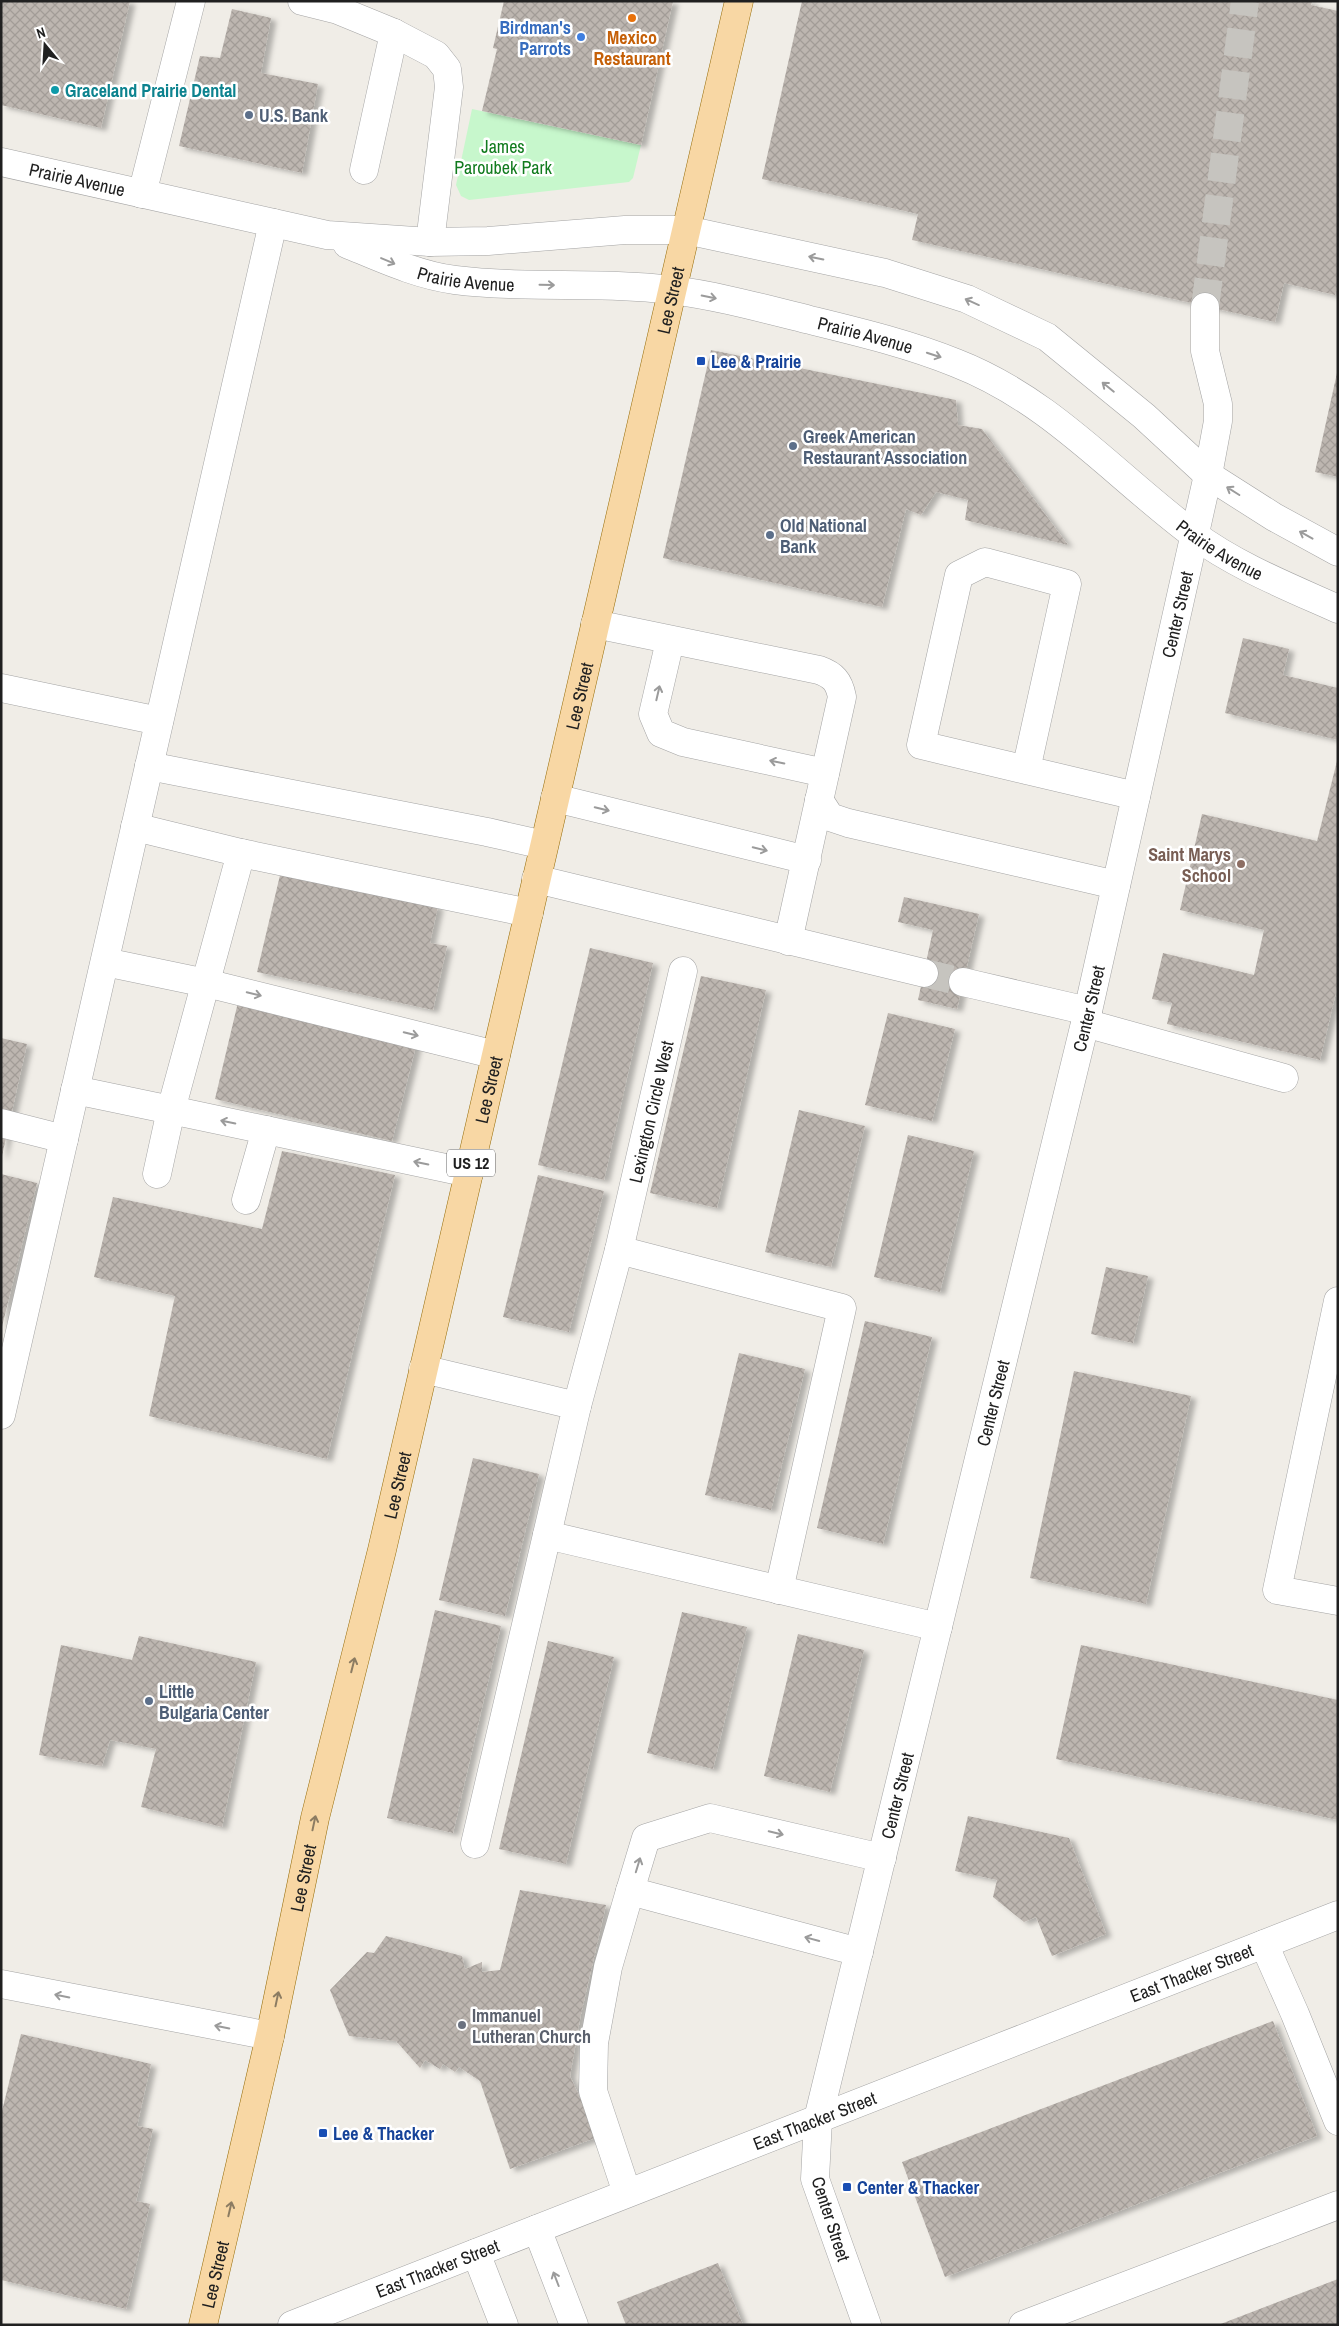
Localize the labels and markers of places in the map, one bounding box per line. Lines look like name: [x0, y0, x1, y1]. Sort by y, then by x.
marker: Mexico Restaurant: [626, 12, 638, 24]
place label: Birdman's Parrots: [499, 15, 571, 61]
place label: Mexico Restaurant: [593, 25, 671, 71]
marker: Birdman's Parrots: [575, 31, 587, 43]
place label: Graceland Prairie Dental: [65, 78, 236, 103]
marker: Graceland Prairie Dental: [49, 84, 61, 96]
place label: U.S. Bank: [259, 103, 329, 128]
marker: U.S. Bank: [243, 109, 255, 121]
place label: Lee & Prairie: [711, 349, 801, 374]
marker: Lee & Prairie: [695, 355, 707, 367]
place label: Greek American Restaurant Association: [803, 424, 967, 470]
marker: Greek American Restaurant Association: [787, 440, 799, 452]
place label: Old National Bank: [780, 513, 867, 559]
marker: Old National Bank: [764, 529, 776, 541]
place label: Saint Marys School: [1148, 842, 1231, 888]
marker: Saint Marys School: [1235, 858, 1247, 870]
place label: Little Bulgaria Center: [159, 1679, 269, 1725]
marker: Little Bulgaria Center: [143, 1695, 155, 1707]
place label: Immanuel Lutheran Church: [472, 2003, 591, 2049]
marker: Immanuel Lutheran Church: [456, 2019, 468, 2031]
place label: Lee & Thacker: [333, 2121, 434, 2146]
marker: Lee & Thacker: [317, 2127, 329, 2139]
place label: Center & Thacker: [857, 2175, 979, 2200]
marker: Center & Thacker: [841, 2181, 853, 2193]

